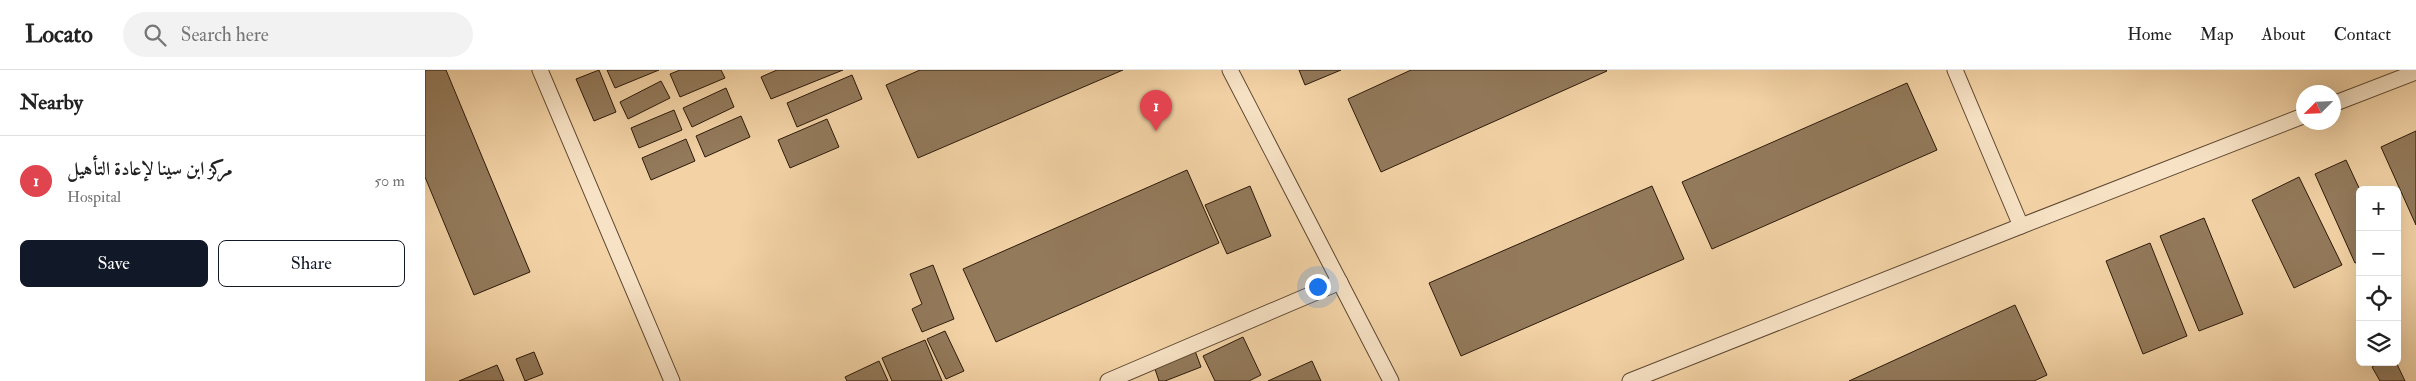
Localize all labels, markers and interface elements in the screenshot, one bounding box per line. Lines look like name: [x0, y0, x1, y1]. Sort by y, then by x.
search box: [123, 12, 473, 57]
text: Locato: [25, 19, 93, 50]
icon: search: [141, 21, 169, 49]
text: Search here: [181, 23, 269, 47]
text: Home: [2127, 23, 2172, 46]
text: Map: [2200, 23, 2234, 46]
text: About: [2262, 23, 2306, 46]
text: Contact: [2334, 23, 2391, 46]
north arrow: [2296, 85, 2341, 130]
text: Nearby: [20, 89, 83, 116]
pin: 1: [1140, 90, 1172, 131]
text: مركز ابن سينا لإعادة التأهيل: [67, 157, 233, 181]
text: 1: [33, 171, 39, 191]
text: 50 m: [374, 171, 405, 191]
map controls: [2356, 186, 2401, 366]
button: +: [2356, 186, 2401, 231]
text: Hospital: [67, 187, 121, 207]
button: −: [2356, 231, 2401, 276]
button: Save: [20, 240, 208, 287]
button: Share: [218, 240, 405, 287]
your location: [1305, 274, 1331, 300]
button: locate: [2356, 276, 2401, 321]
button: layers: [2356, 321, 2401, 366]

